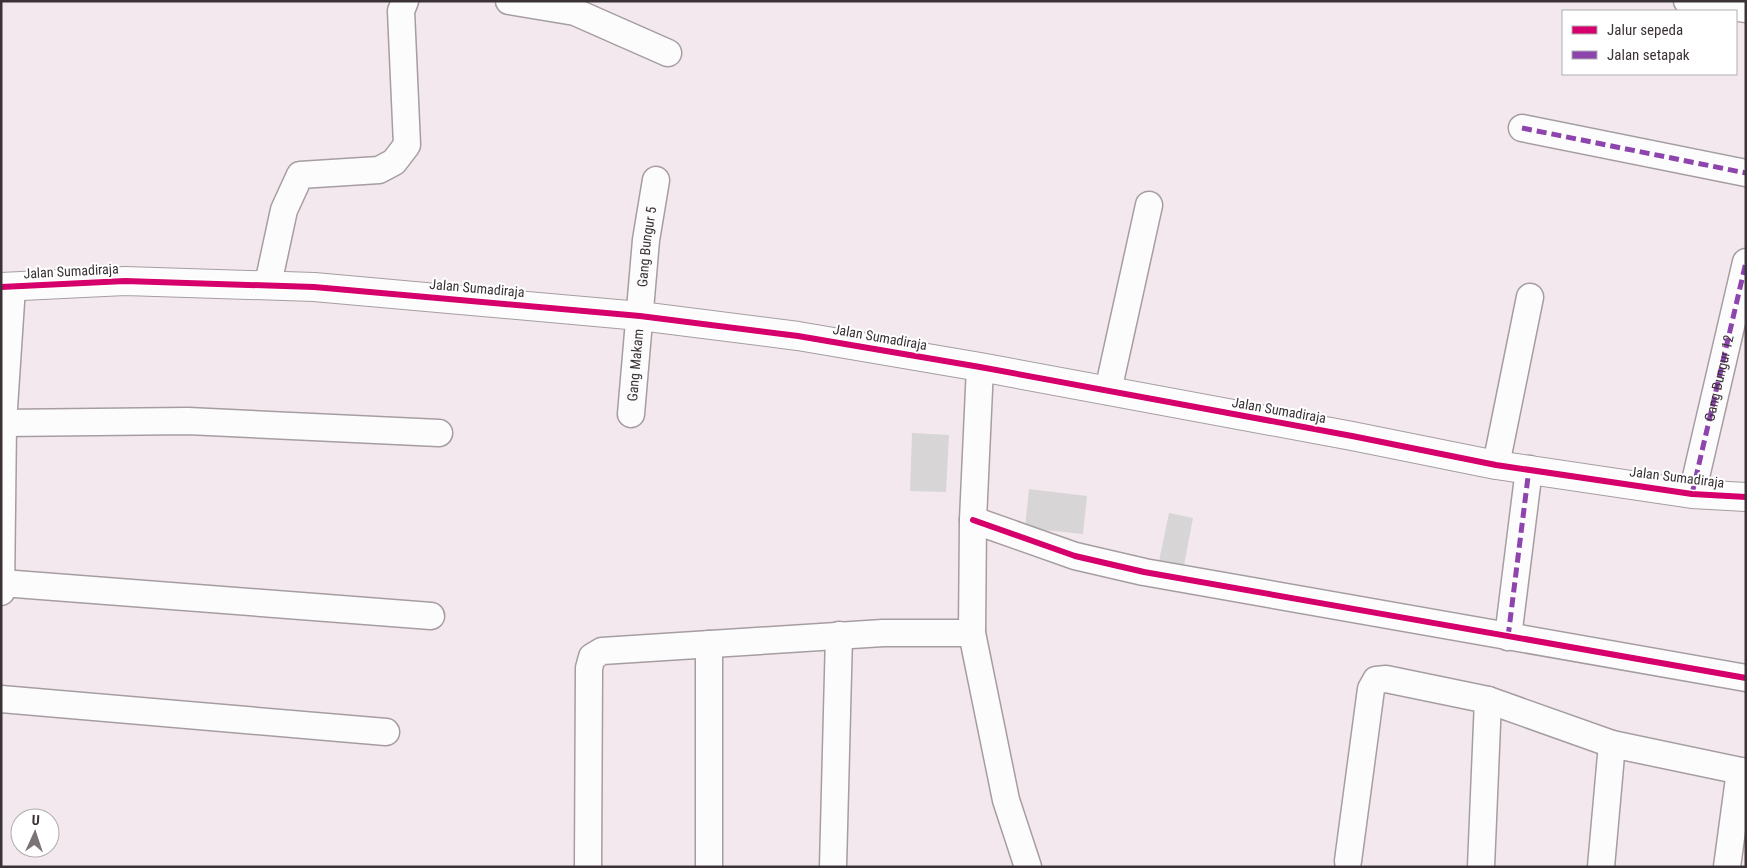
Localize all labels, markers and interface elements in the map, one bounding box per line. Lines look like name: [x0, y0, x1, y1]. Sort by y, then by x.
legend: [1562, 10, 1737, 75]
text: Jalur sepeda: [1607, 21, 1683, 39]
text: Jalan setapak: [1607, 46, 1690, 64]
street label: Gang Bungur 5: [634, 205, 659, 288]
street label: Jalan Sumadiraja: [23, 261, 119, 281]
street label: Jalan Sumadiraja: [429, 276, 525, 300]
street label: Jalan Sumadiraja: [832, 321, 928, 353]
street label: Gang Makam: [624, 328, 646, 402]
street label: Gang Bungur 12: [1701, 333, 1737, 423]
street label: Jalan Sumadiraja: [1231, 394, 1327, 426]
street label: Jalan Sumadiraja: [1629, 463, 1725, 491]
north arrow: [10, 808, 60, 858]
text: U: [31, 812, 40, 828]

